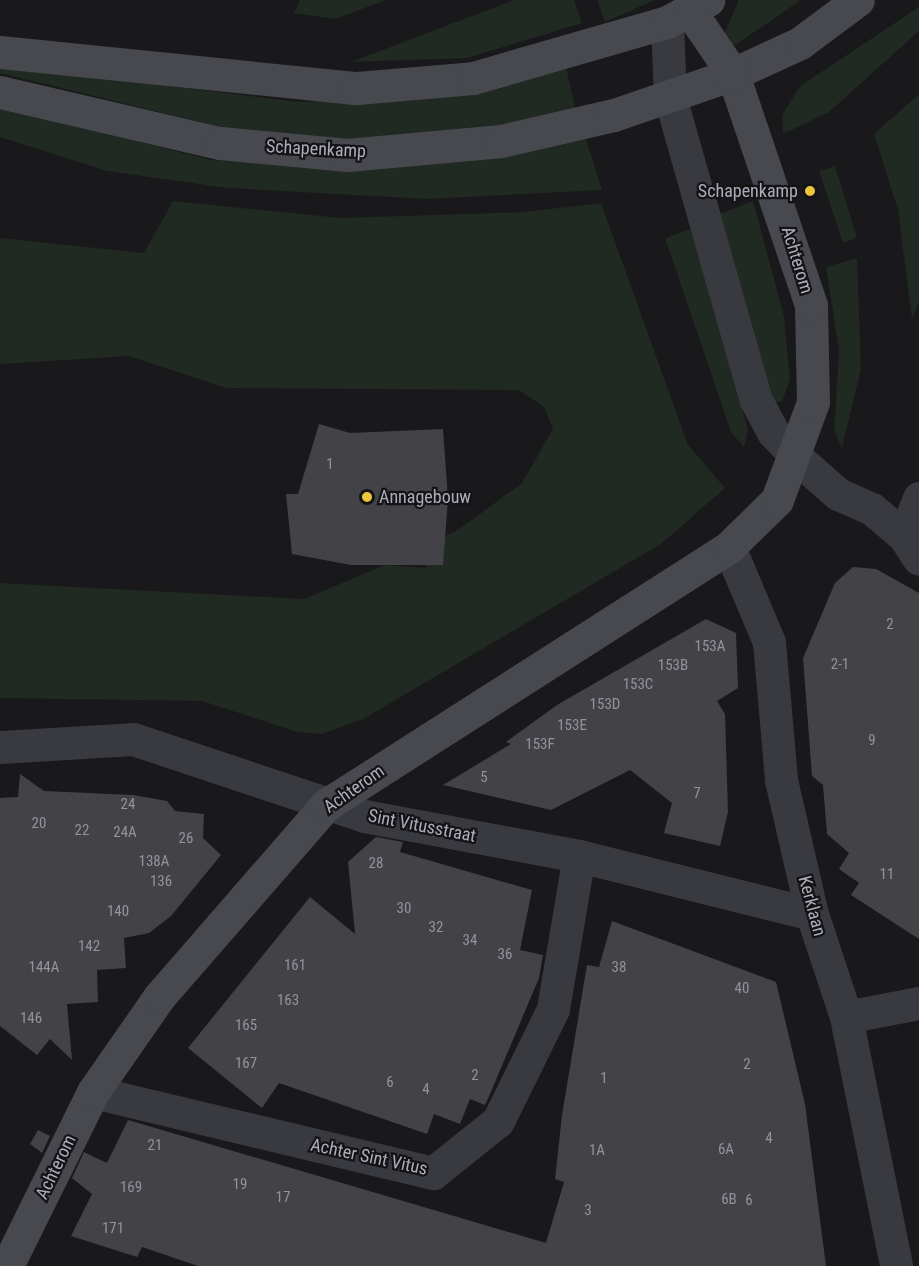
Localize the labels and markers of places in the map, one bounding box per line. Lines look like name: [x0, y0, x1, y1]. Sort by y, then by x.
place label: Schapenkamp: [698, 180, 798, 202]
marker: Schapenkamp: [803, 184, 817, 198]
place label: Annagebouw: [379, 486, 471, 508]
marker: Annagebouw: [360, 490, 374, 504]

